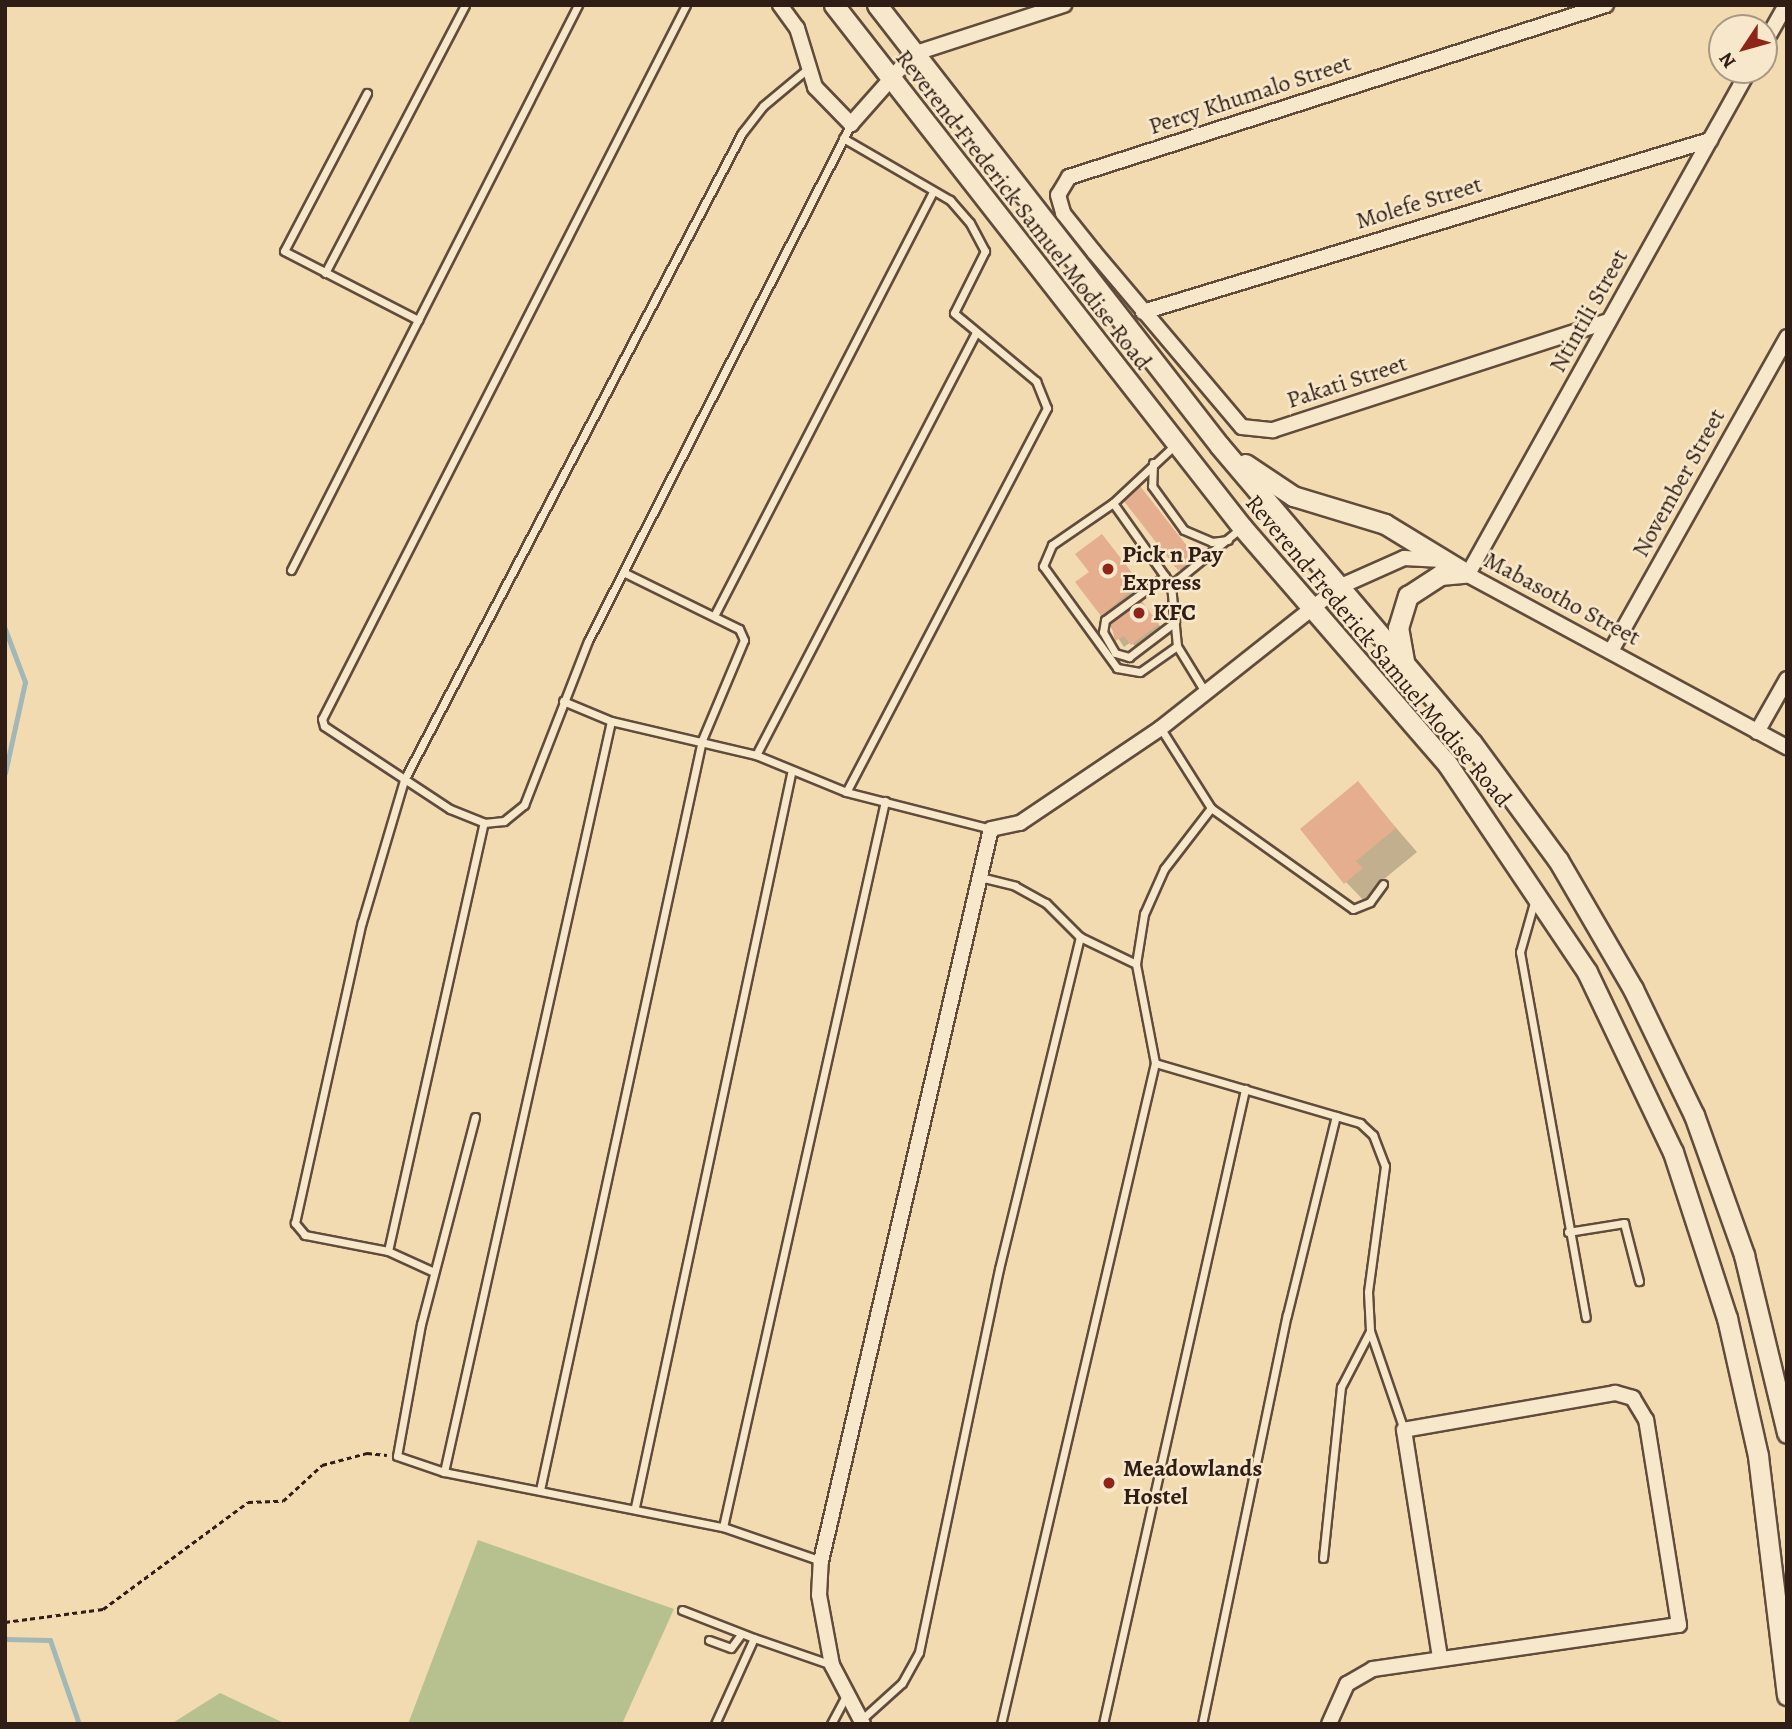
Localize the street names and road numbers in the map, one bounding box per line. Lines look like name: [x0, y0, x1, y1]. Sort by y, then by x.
street label: Reverend Frederick Samuel Modise Road: [889, 44, 1157, 376]
street label: Percy Khumalo Street: [1145, 49, 1355, 141]
street label: Molefe Street: [1352, 170, 1486, 236]
street label: Ntintili Street: [1543, 244, 1635, 378]
street label: Pakati Street: [1283, 349, 1411, 415]
street label: November Street: [1626, 404, 1732, 562]
street label: Reverend Frederick Samuel Modise Road: [1239, 489, 1517, 813]
street label: Mabasotho Street: [1479, 546, 1645, 652]

